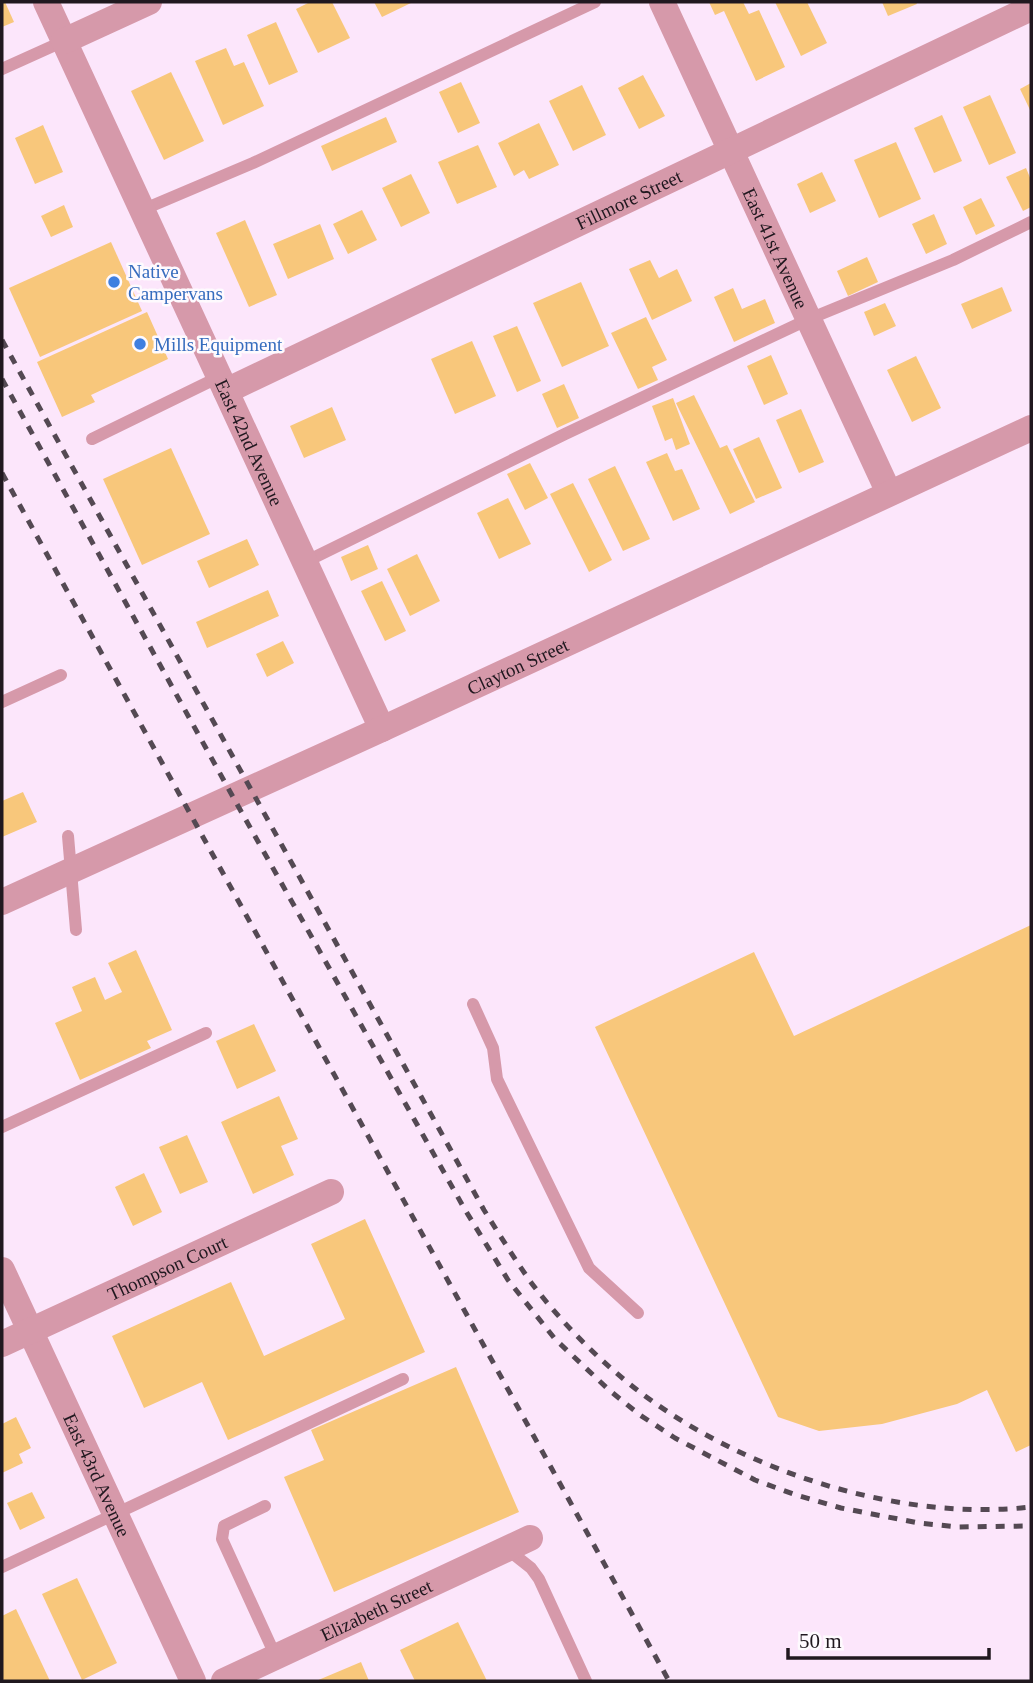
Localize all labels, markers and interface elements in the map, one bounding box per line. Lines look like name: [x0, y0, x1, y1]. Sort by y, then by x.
street label: Fillmore Street: [573, 165, 686, 234]
street label: East 41st Avenue: [738, 185, 812, 312]
place label: Native Campervans: [128, 261, 223, 304]
marker: Native Campervans: [106, 274, 122, 290]
place label: Mills Equipment: [154, 334, 283, 355]
marker: Mills Equipment: [132, 336, 148, 352]
street label: East 42nd Avenue: [211, 376, 287, 509]
street label: Clayton Street: [464, 634, 572, 699]
street label: Thompson Court: [104, 1231, 231, 1305]
street label: East 43rd Avenue: [59, 1410, 134, 1540]
street label: Elizabeth Street: [317, 1575, 436, 1645]
scale bar: [788, 1616, 989, 1660]
text: 50 m: [799, 1629, 842, 1653]

